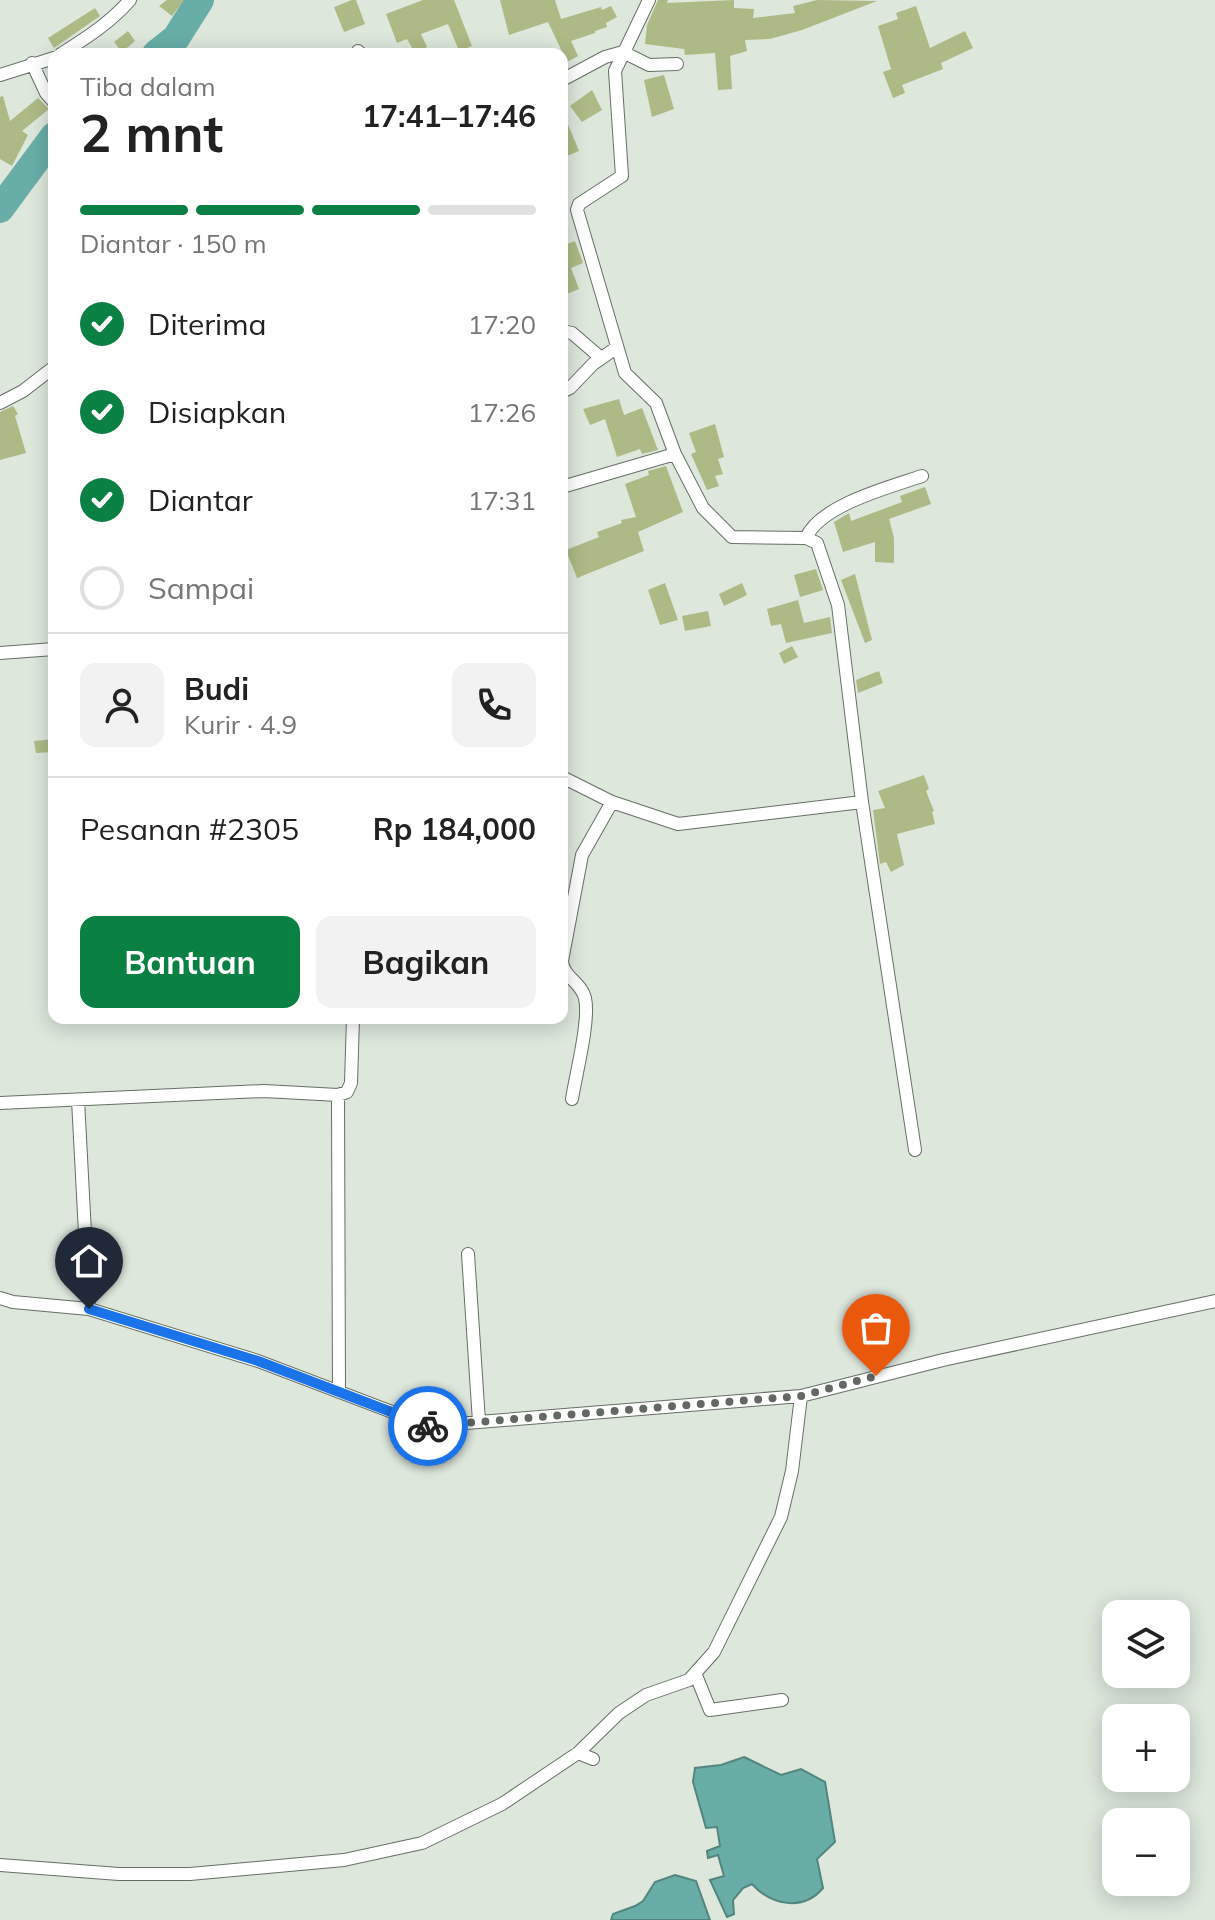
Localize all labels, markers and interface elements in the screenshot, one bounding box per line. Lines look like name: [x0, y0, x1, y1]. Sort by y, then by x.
text: Tiba dalam: [80, 70, 216, 103]
text: 17:41–17:46: [362, 97, 536, 135]
text: 2 mnt: [80, 100, 223, 165]
text: Diantar · 150 m: [80, 227, 267, 260]
icon: check: [80, 302, 124, 346]
text: Diterima: [148, 305, 267, 343]
text: 17:20: [468, 308, 536, 341]
icon: check: [80, 390, 124, 434]
text: Disiapkan: [148, 393, 286, 431]
text: 17:26: [468, 396, 536, 429]
icon: check: [80, 478, 124, 522]
text: Diantar: [148, 481, 253, 519]
text: 17:31: [468, 484, 536, 517]
text: Sampai: [148, 569, 254, 607]
button: person: [80, 663, 164, 747]
button: phone: [452, 663, 536, 747]
text: Budi: [184, 670, 249, 708]
text: Kurir · 4.9: [184, 708, 297, 741]
text: Pesanan #2305: [80, 810, 299, 848]
text: Rp 184,000: [373, 810, 536, 848]
button: Bantuan: [80, 916, 300, 1008]
button: Bagikan: [316, 916, 536, 1008]
pin: [55, 1227, 123, 1309]
icon: home: [67, 1239, 111, 1283]
pin: [842, 1294, 910, 1376]
icon: bag: [854, 1306, 898, 1350]
courier: [388, 1386, 468, 1466]
icon: bike: [406, 1404, 450, 1448]
map controls: [1102, 1600, 1190, 1896]
button: layers: [1102, 1600, 1190, 1688]
button: +: [1102, 1704, 1190, 1792]
button: −: [1102, 1808, 1190, 1896]

